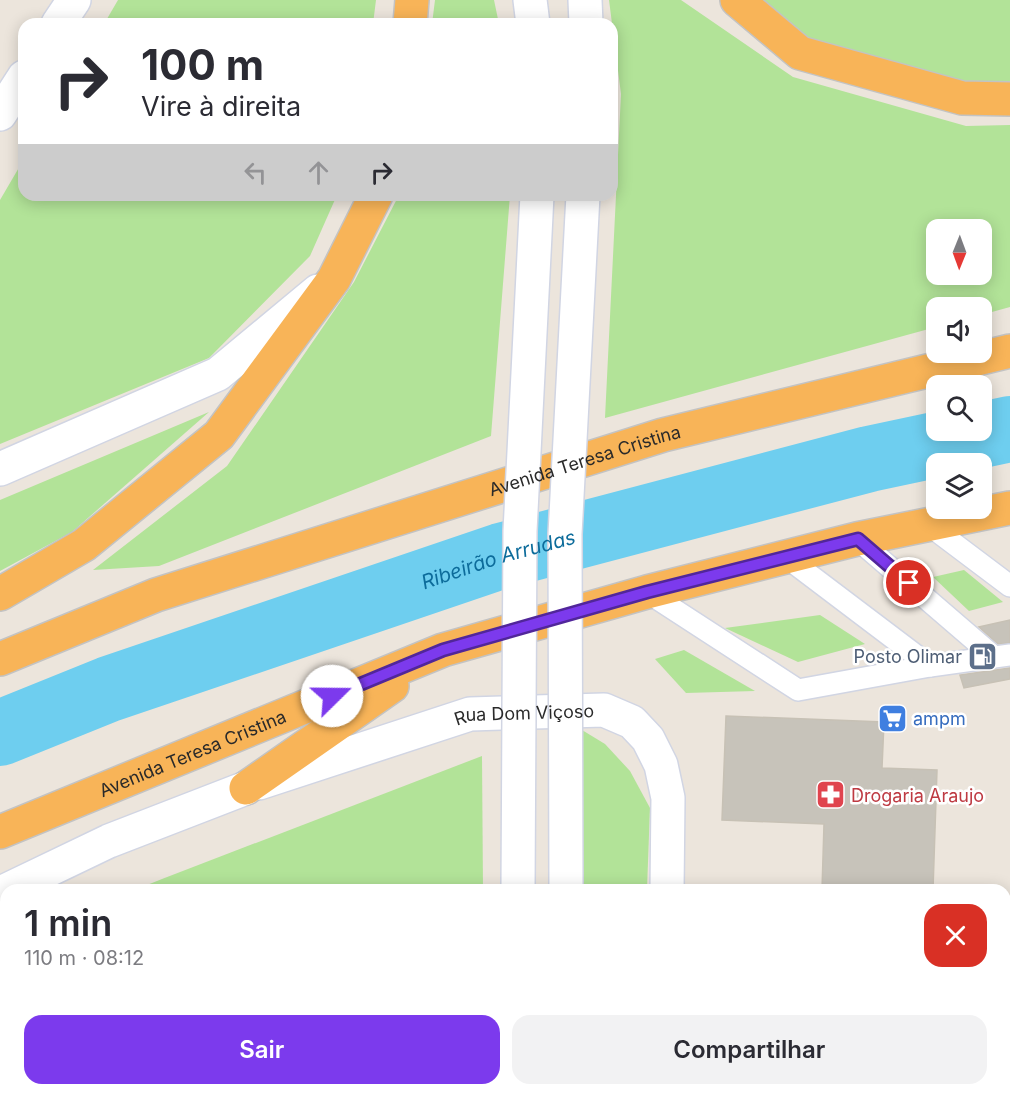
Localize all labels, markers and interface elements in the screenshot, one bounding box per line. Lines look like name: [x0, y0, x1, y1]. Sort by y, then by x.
text: 100 m: [141, 39, 264, 90]
icon: right: [42, 42, 120, 120]
text: Vire à direita: [141, 90, 301, 123]
icon: left: [239, 156, 272, 189]
icon: ahead: [302, 156, 335, 189]
icon: right: [365, 156, 398, 189]
north arrow: [926, 219, 992, 285]
map controls: [926, 219, 992, 519]
button: sound: [926, 297, 992, 363]
button: search: [926, 375, 992, 441]
street label: Avenida Teresa Cristina: [486, 421, 683, 500]
button: layers: [926, 453, 992, 519]
water label: Ribeirão Arrudas: [418, 525, 578, 594]
pin: [883, 557, 934, 608]
icon: arrive: [892, 566, 925, 599]
fuel station icon: Posto Olimar: [967, 640, 999, 672]
place label: Posto Olimar: [854, 646, 962, 667]
position arrow: [300, 664, 364, 728]
street label: Rua Dom Viçoso: [451, 700, 594, 729]
supermarket icon: ampm: [876, 702, 908, 734]
street label: Avenida Teresa Cristina: [96, 705, 289, 801]
place label: ampm: [913, 708, 966, 729]
pharmacy icon: Drogaria Araujo: [814, 779, 846, 811]
place label: Drogaria Araujo: [851, 785, 984, 806]
text: 1 min: [24, 901, 112, 945]
button: close: [924, 904, 987, 967]
text: 110 m · 08:12: [24, 946, 144, 970]
button: Sair: [24, 1015, 500, 1084]
button: Compartilhar: [512, 1015, 987, 1084]

